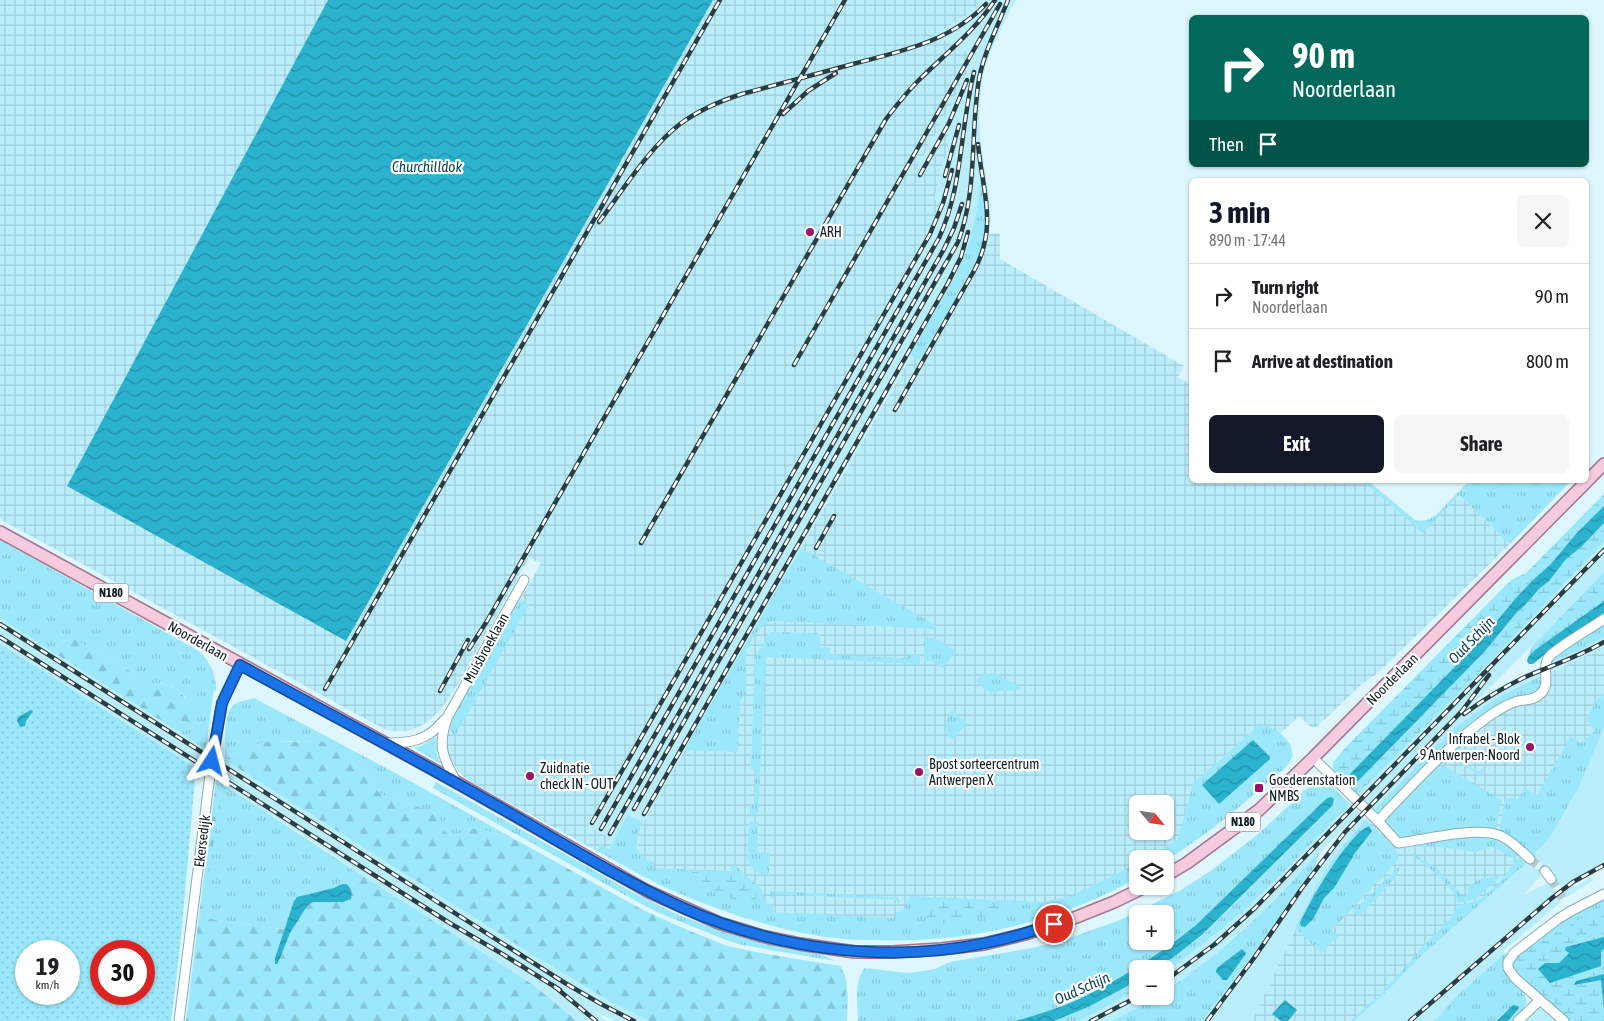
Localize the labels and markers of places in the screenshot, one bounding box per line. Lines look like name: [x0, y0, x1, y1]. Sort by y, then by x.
place label: ARH: [820, 224, 842, 240]
marker: ARH: [804, 226, 816, 238]
place label: Infrabel - Blok 9 Antwerpen-Noord: [1420, 731, 1520, 763]
marker: Infrabel - Blok 9 Antwerpen-Noord: [1524, 741, 1536, 753]
place label: Bpost sorteercentrum Antwerpen X: [929, 756, 1039, 788]
place label: Zuidnatie check IN - OUT: [540, 760, 613, 792]
marker: Bpost sorteercentrum Antwerpen X: [913, 766, 925, 778]
marker: Zuidnatie check IN - OUT: [524, 770, 536, 782]
place label: Goederenstation NMBS: [1269, 772, 1356, 804]
marker: Goederenstation NMBS: [1253, 782, 1265, 794]
pin: [1033, 903, 1075, 945]

